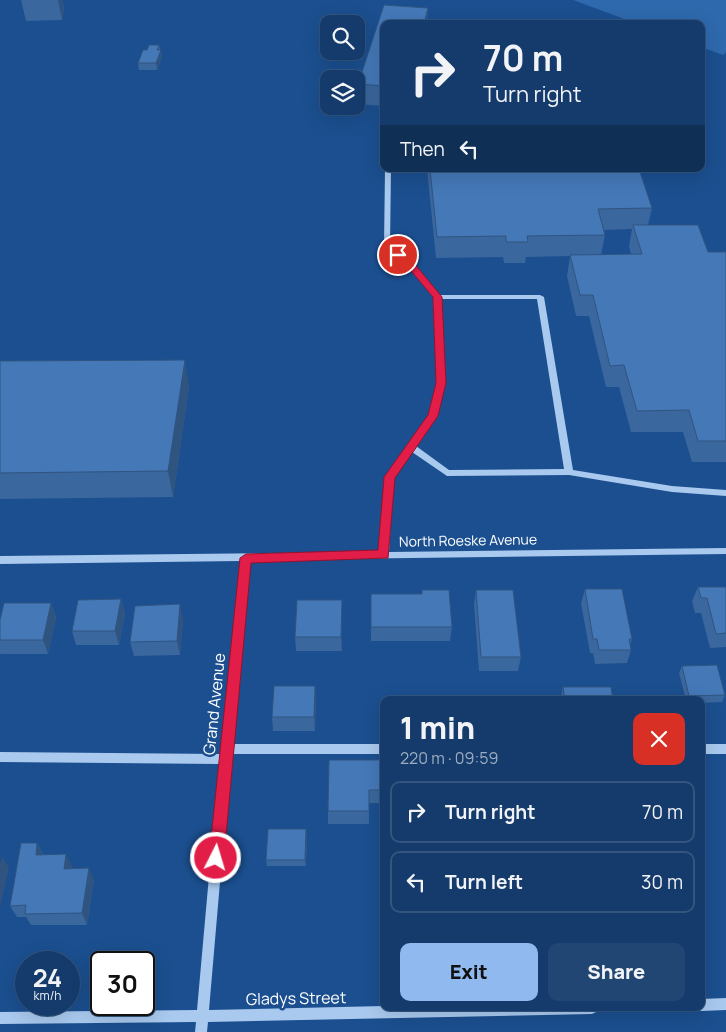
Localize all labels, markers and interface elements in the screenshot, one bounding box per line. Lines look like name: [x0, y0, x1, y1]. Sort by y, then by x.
map controls: [320, 15, 365, 115]
button: search: [320, 15, 365, 60]
text: 70 m: [483, 34, 563, 82]
icon: right: [400, 40, 465, 105]
button: layers: [320, 70, 365, 115]
text: Turn right: [483, 79, 581, 109]
icon: left: [455, 135, 483, 163]
text: Then: [400, 136, 445, 162]
pin: [377, 234, 419, 276]
icon: arrive: [384, 241, 412, 269]
street label: North Roeske Avenue: [399, 529, 537, 551]
street label: Grand Avenue: [198, 652, 230, 756]
text: 1 min: [400, 707, 475, 748]
button: close: [633, 713, 685, 765]
text: 220 m · 09:59: [400, 747, 498, 769]
icon: right: [402, 798, 430, 826]
text: Turn right: [445, 799, 535, 825]
text: 70 m: [642, 799, 683, 825]
position arrow: [189, 831, 241, 883]
icon: left: [402, 868, 430, 896]
text: Turn left: [445, 869, 523, 895]
text: 30 m: [641, 869, 683, 895]
button: Exit: [400, 943, 538, 1001]
button: Share: [548, 943, 685, 1001]
speed limit sign: 30: [90, 951, 155, 1016]
text: 24: [33, 960, 62, 995]
street label: Gladys Street: [246, 986, 346, 1010]
text: km/h: [34, 987, 61, 1004]

